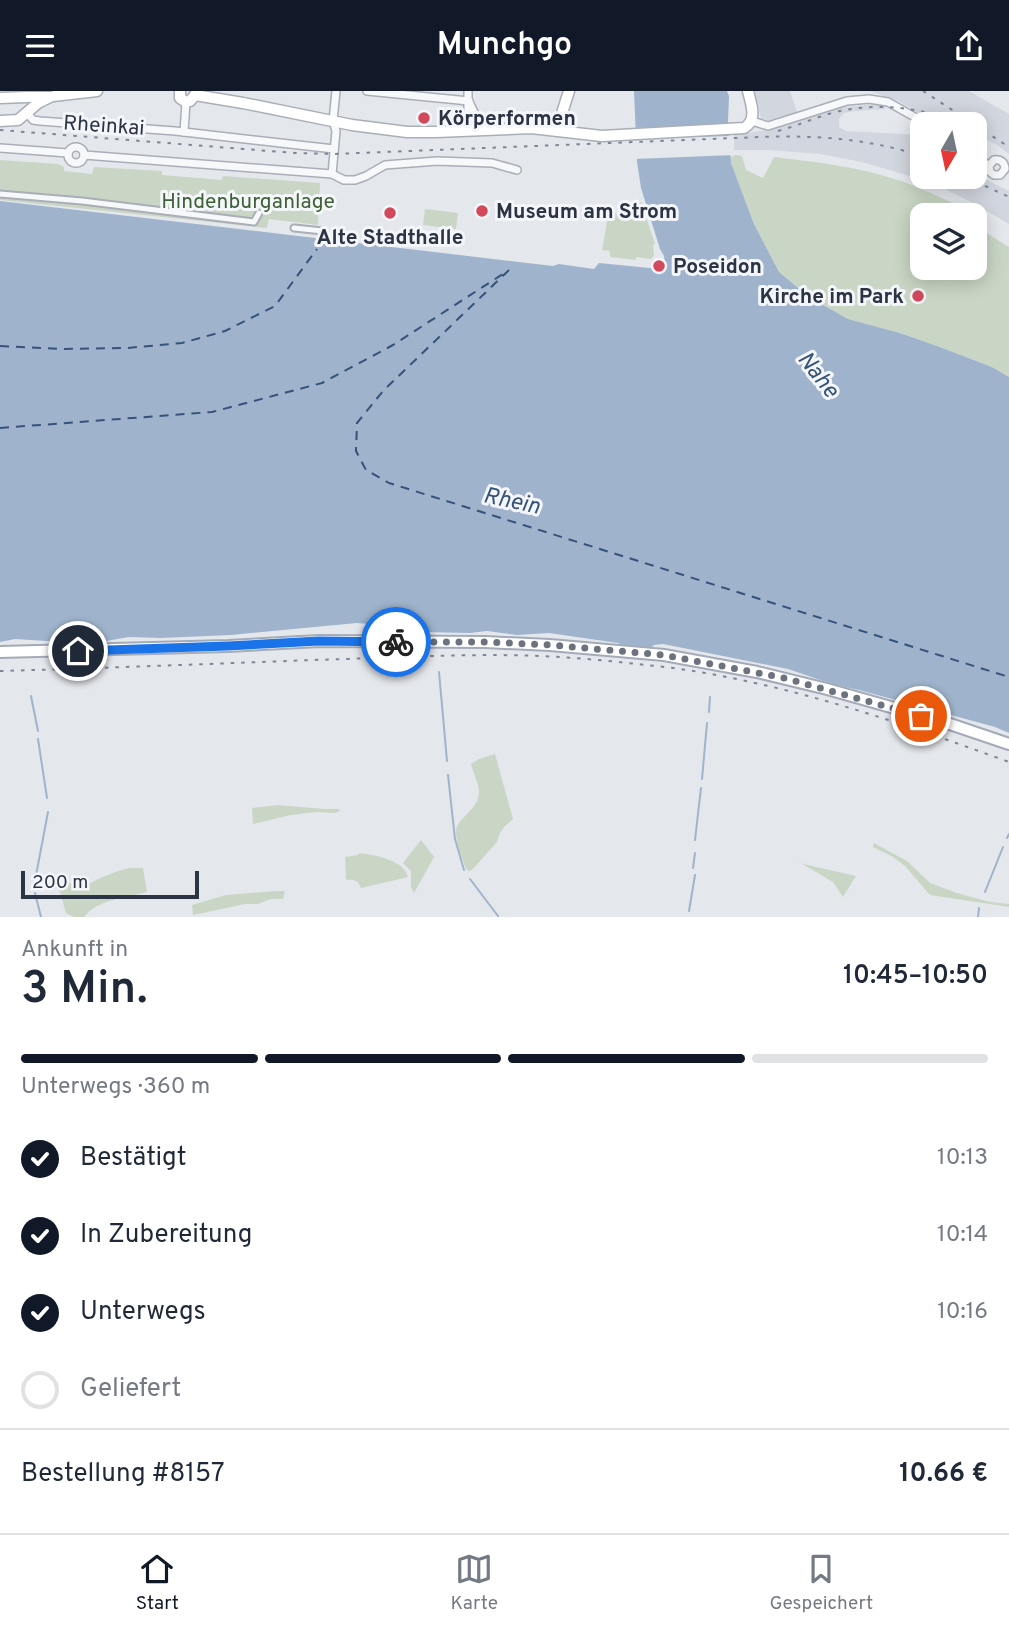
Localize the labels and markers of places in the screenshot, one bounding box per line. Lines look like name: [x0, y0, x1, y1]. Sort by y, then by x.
place label: Körperformen: [438, 106, 576, 133]
marker: Körperformen: [416, 110, 432, 126]
place label: Museum am Strom: [496, 199, 677, 226]
marker: Museum am Strom: [474, 203, 490, 219]
marker: Alte Stadthalle: [382, 205, 398, 221]
place label: Alte Stadthalle: [317, 225, 463, 252]
place label: Poseidon: [673, 254, 762, 281]
marker: Poseidon: [651, 258, 667, 274]
place label: Kirche im Park: [759, 284, 904, 311]
marker: Kirche im Park: [910, 288, 926, 304]
pin: [48, 621, 108, 681]
pin: [891, 686, 951, 746]

